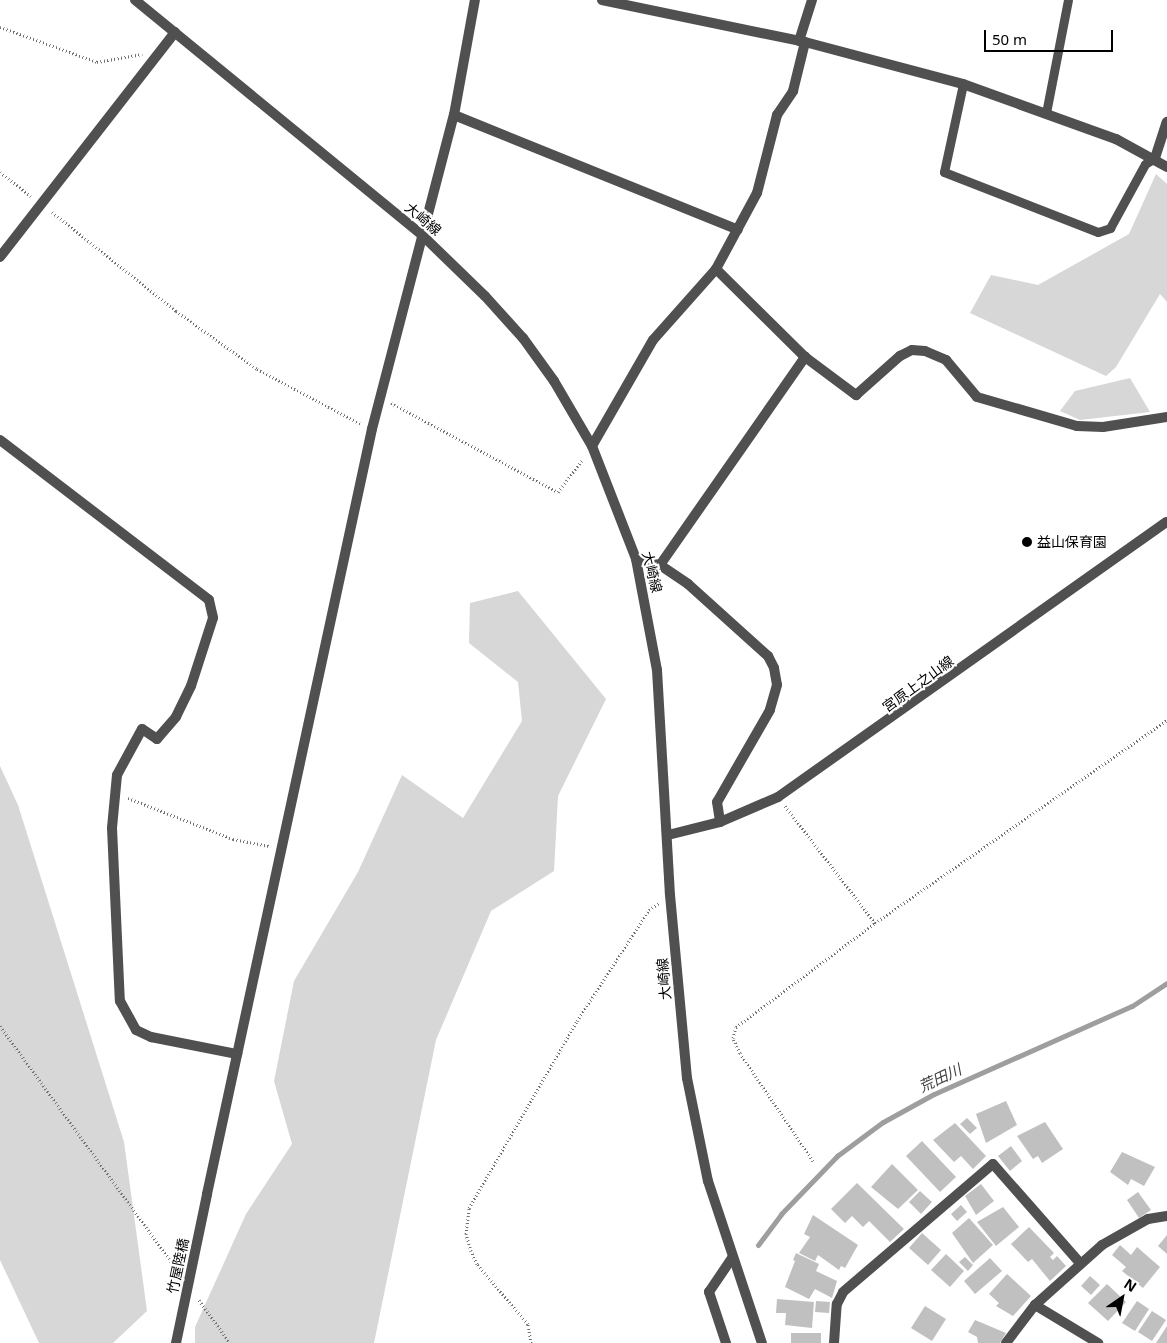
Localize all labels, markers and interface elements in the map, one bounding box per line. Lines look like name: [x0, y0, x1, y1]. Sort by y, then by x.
scale bar: [987, 20, 1116, 52]
text: 50 m: [992, 29, 1027, 49]
street label: 大崎線: [402, 199, 444, 239]
place label: 益山保育園: [1037, 534, 1107, 550]
marker: 益山保育園: [1021, 536, 1033, 548]
street label: 大崎線: [639, 550, 665, 594]
street label: 宮原上之山線: [879, 653, 957, 715]
street label: 大崎線: [654, 957, 674, 1001]
water label: 荒田川: [916, 1060, 964, 1096]
street label: 竹屋陸橋: [164, 1237, 192, 1295]
north arrow: [1097, 1273, 1147, 1323]
text: N: [1120, 1274, 1140, 1296]

